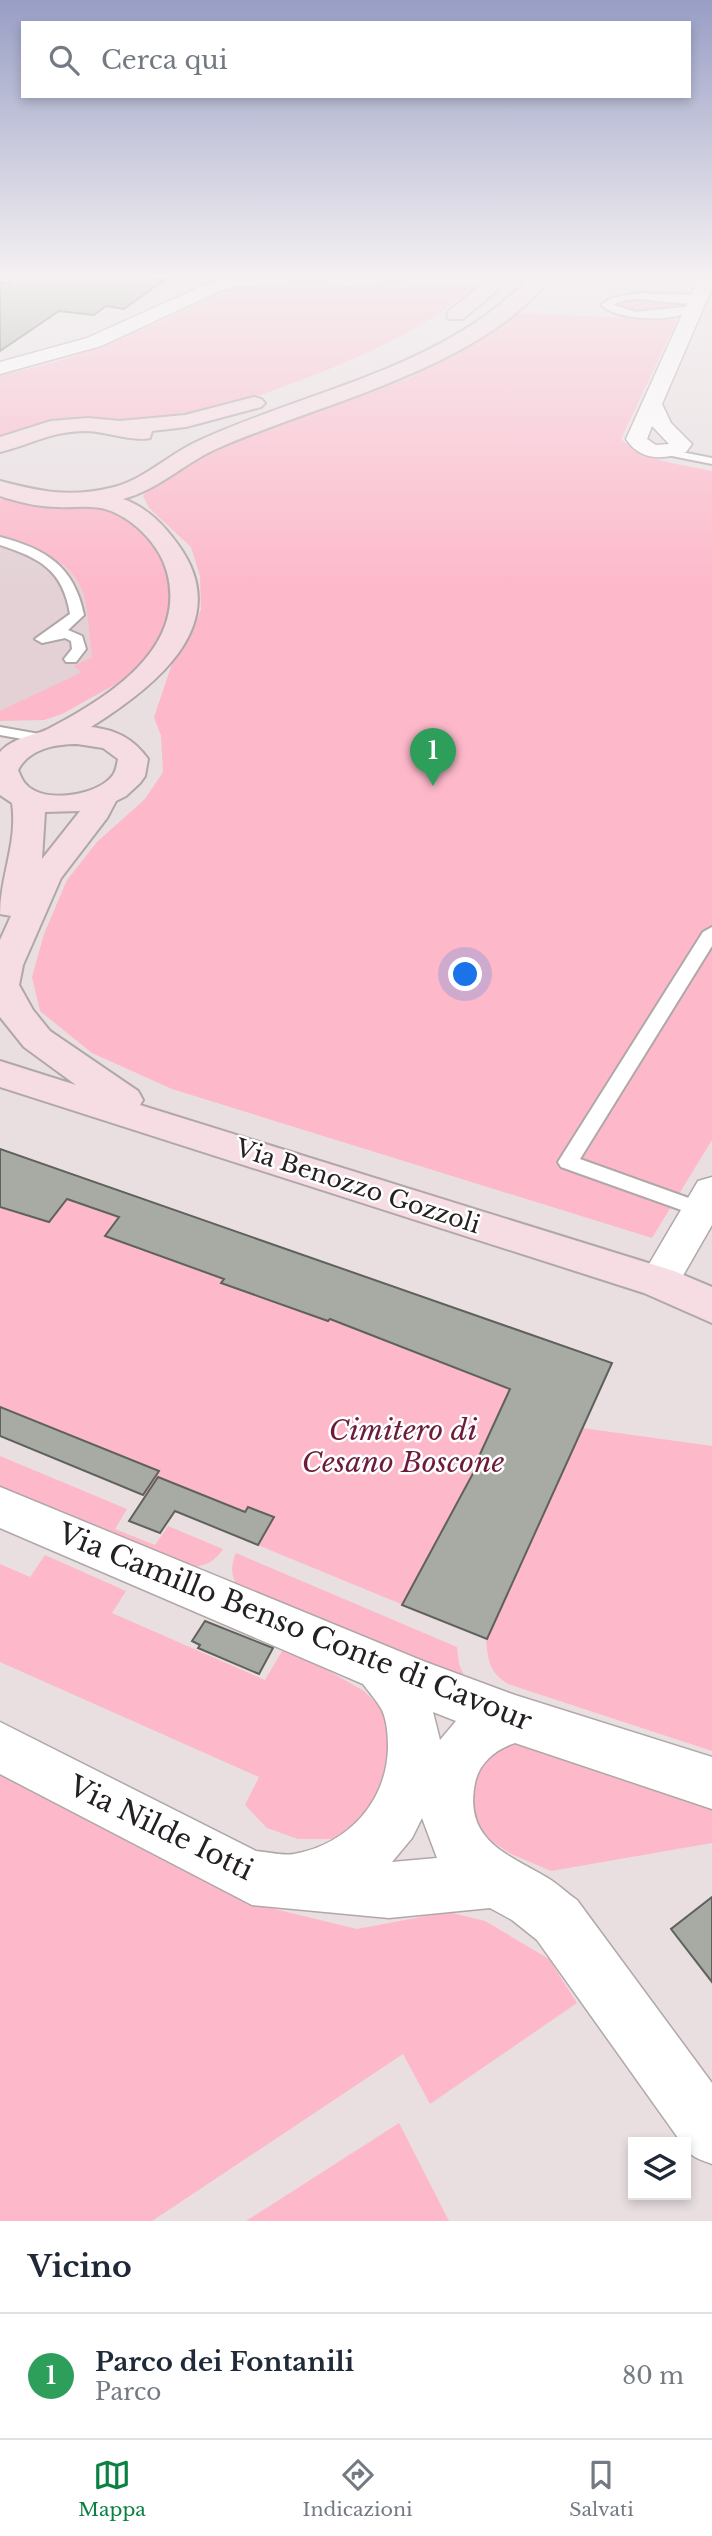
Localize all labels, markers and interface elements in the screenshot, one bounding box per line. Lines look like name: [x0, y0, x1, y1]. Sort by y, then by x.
search box: [21, 21, 691, 98]
icon: search: [45, 41, 83, 79]
text: Cerca qui: [101, 44, 228, 76]
pin: 1: [410, 728, 456, 786]
your location: [448, 957, 482, 991]
street label: Via Benozzo Gozzoli: [231, 1132, 484, 1239]
park label: Cimitero di Cesano Boscone: [302, 1413, 505, 1480]
street label: Via Camillo Benso Conte di Cavour: [52, 1515, 538, 1739]
street label: Via Nilde Iotti: [62, 1768, 259, 1888]
map controls: [628, 2137, 691, 2200]
button: layers: [628, 2137, 691, 2200]
text: Vicino: [28, 2248, 132, 2285]
text: Parco dei Fontanili: [95, 2346, 354, 2378]
text: 1: [46, 2362, 56, 2390]
text: 80 m: [622, 2362, 684, 2390]
text: Parco: [95, 2378, 161, 2406]
tab: Mappa: [78, 2456, 146, 2521]
tab: Indicazioni: [303, 2456, 413, 2521]
tab: Salvati: [569, 2456, 634, 2521]

